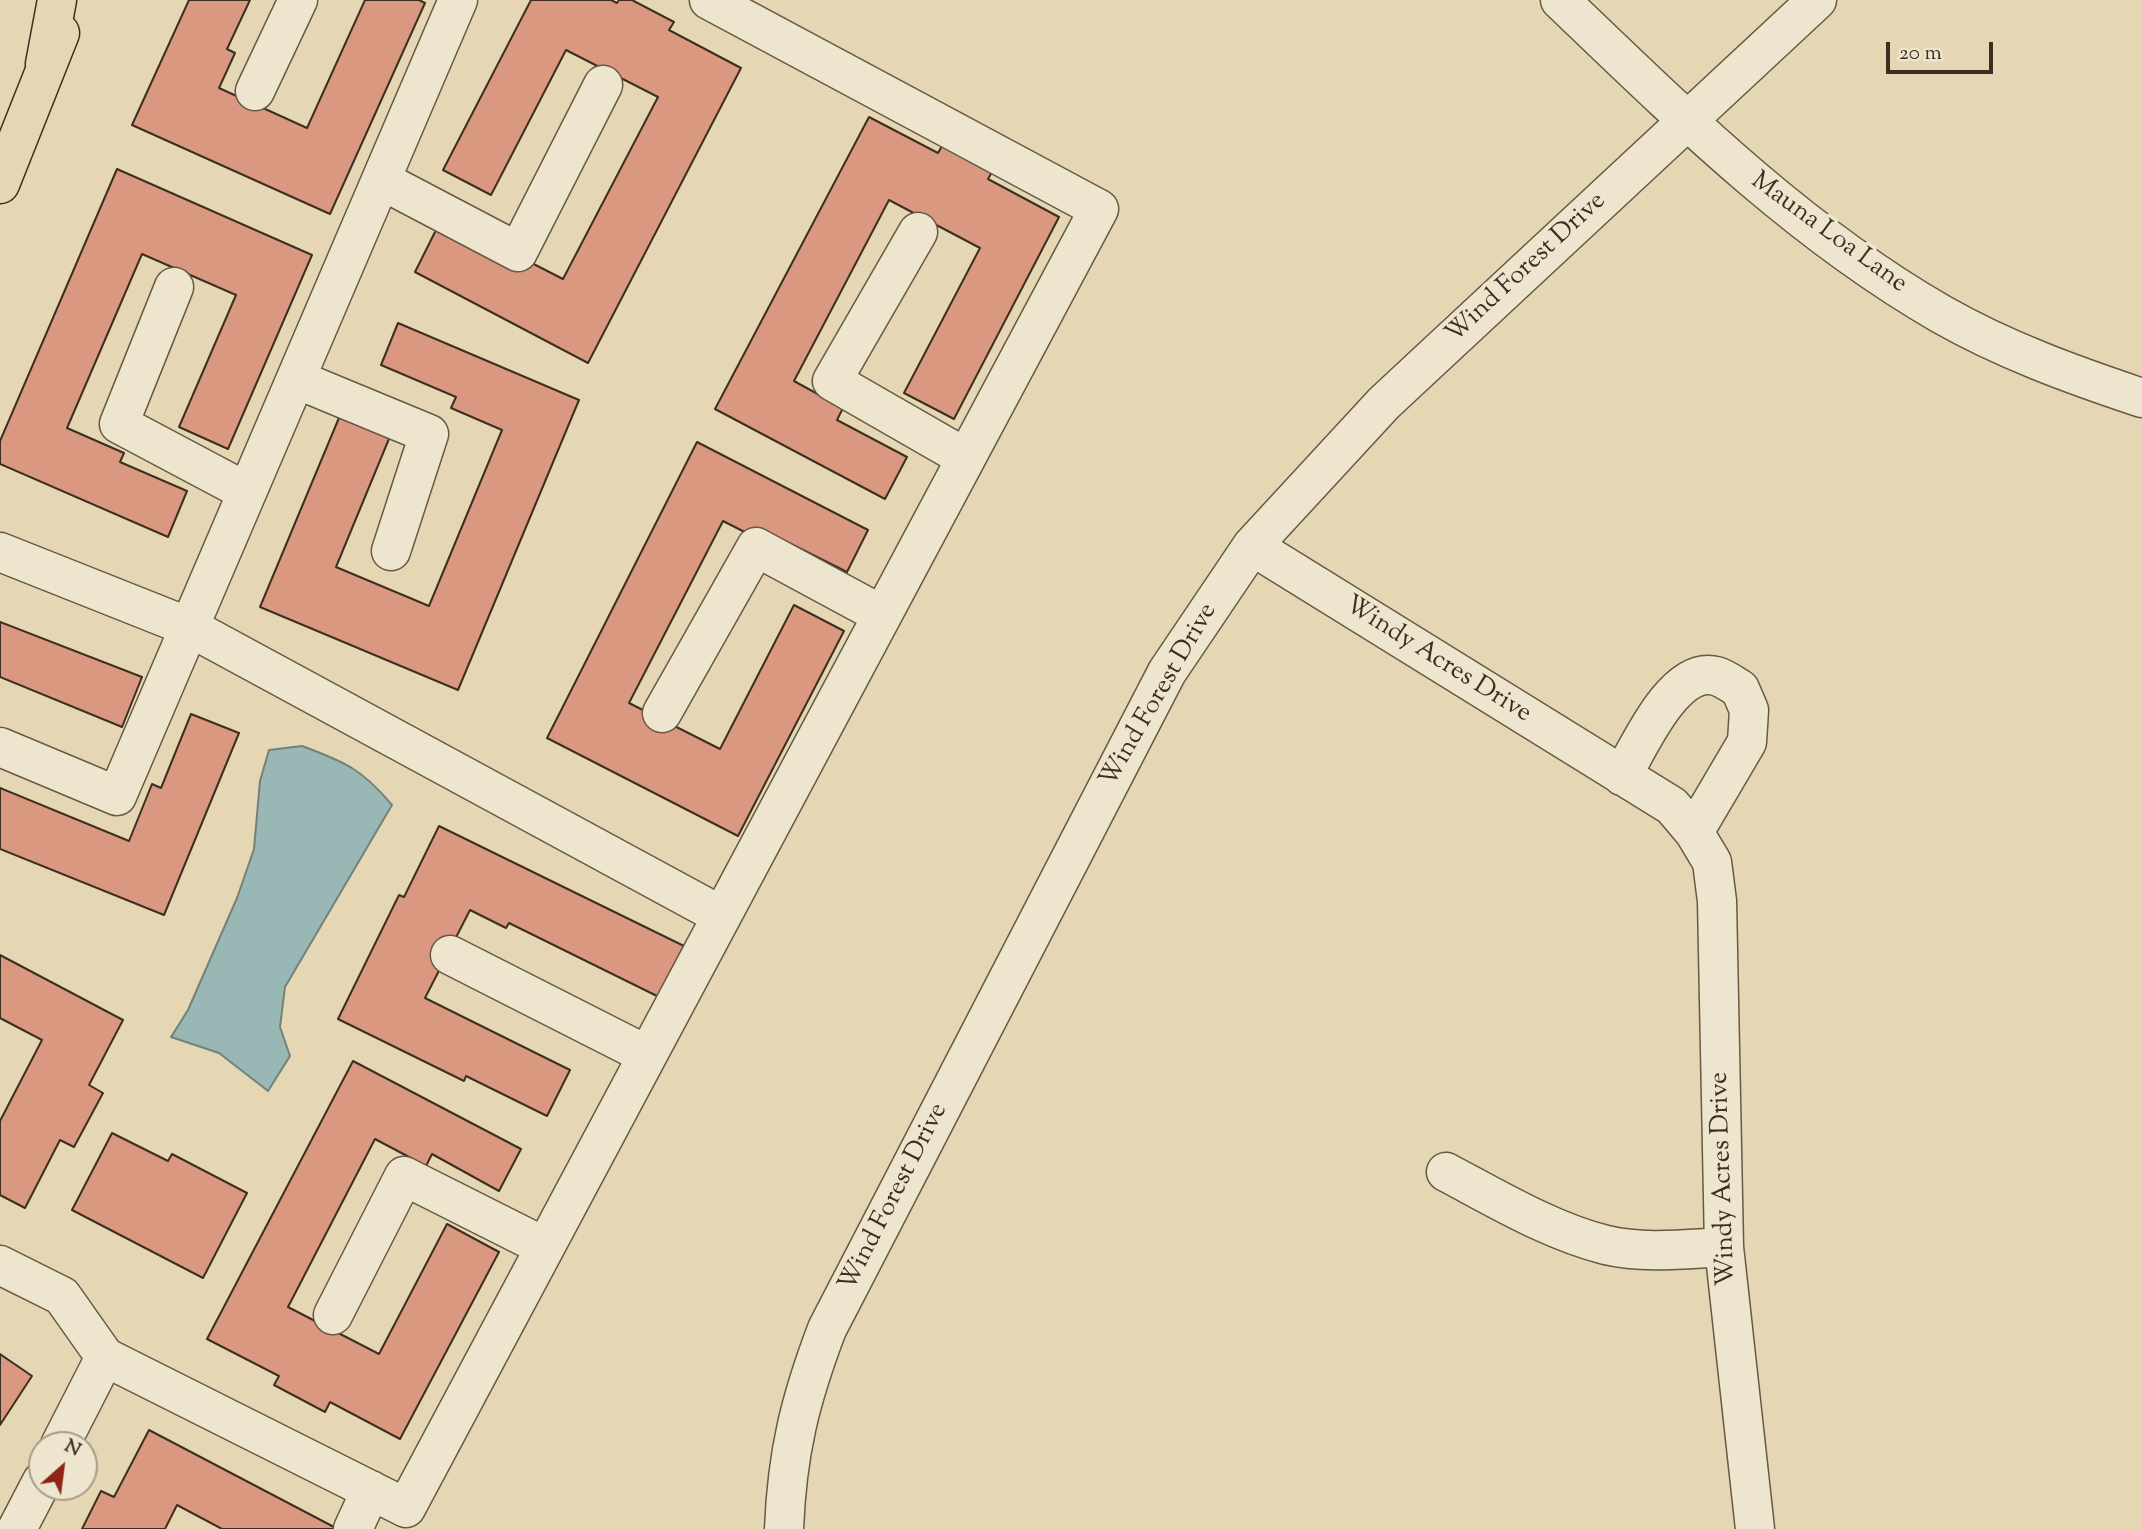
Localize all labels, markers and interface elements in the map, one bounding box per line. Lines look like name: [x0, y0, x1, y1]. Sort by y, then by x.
scale bar: [1890, 28, 1997, 72]
text: 20 m: [1899, 39, 1942, 69]
street label: Mauna Loa Lane: [1744, 167, 1912, 301]
street label: Wind Forest Drive: [1441, 187, 1613, 351]
street label: Windy Acres Drive: [1338, 591, 1536, 731]
street label: Wind Forest Drive: [1095, 598, 1225, 794]
street label: Windy Acres Drive: [1706, 1071, 1744, 1287]
street label: Wind Forest Drive: [834, 1099, 956, 1297]
north arrow: [28, 1431, 98, 1501]
text: N: [59, 1433, 85, 1464]

